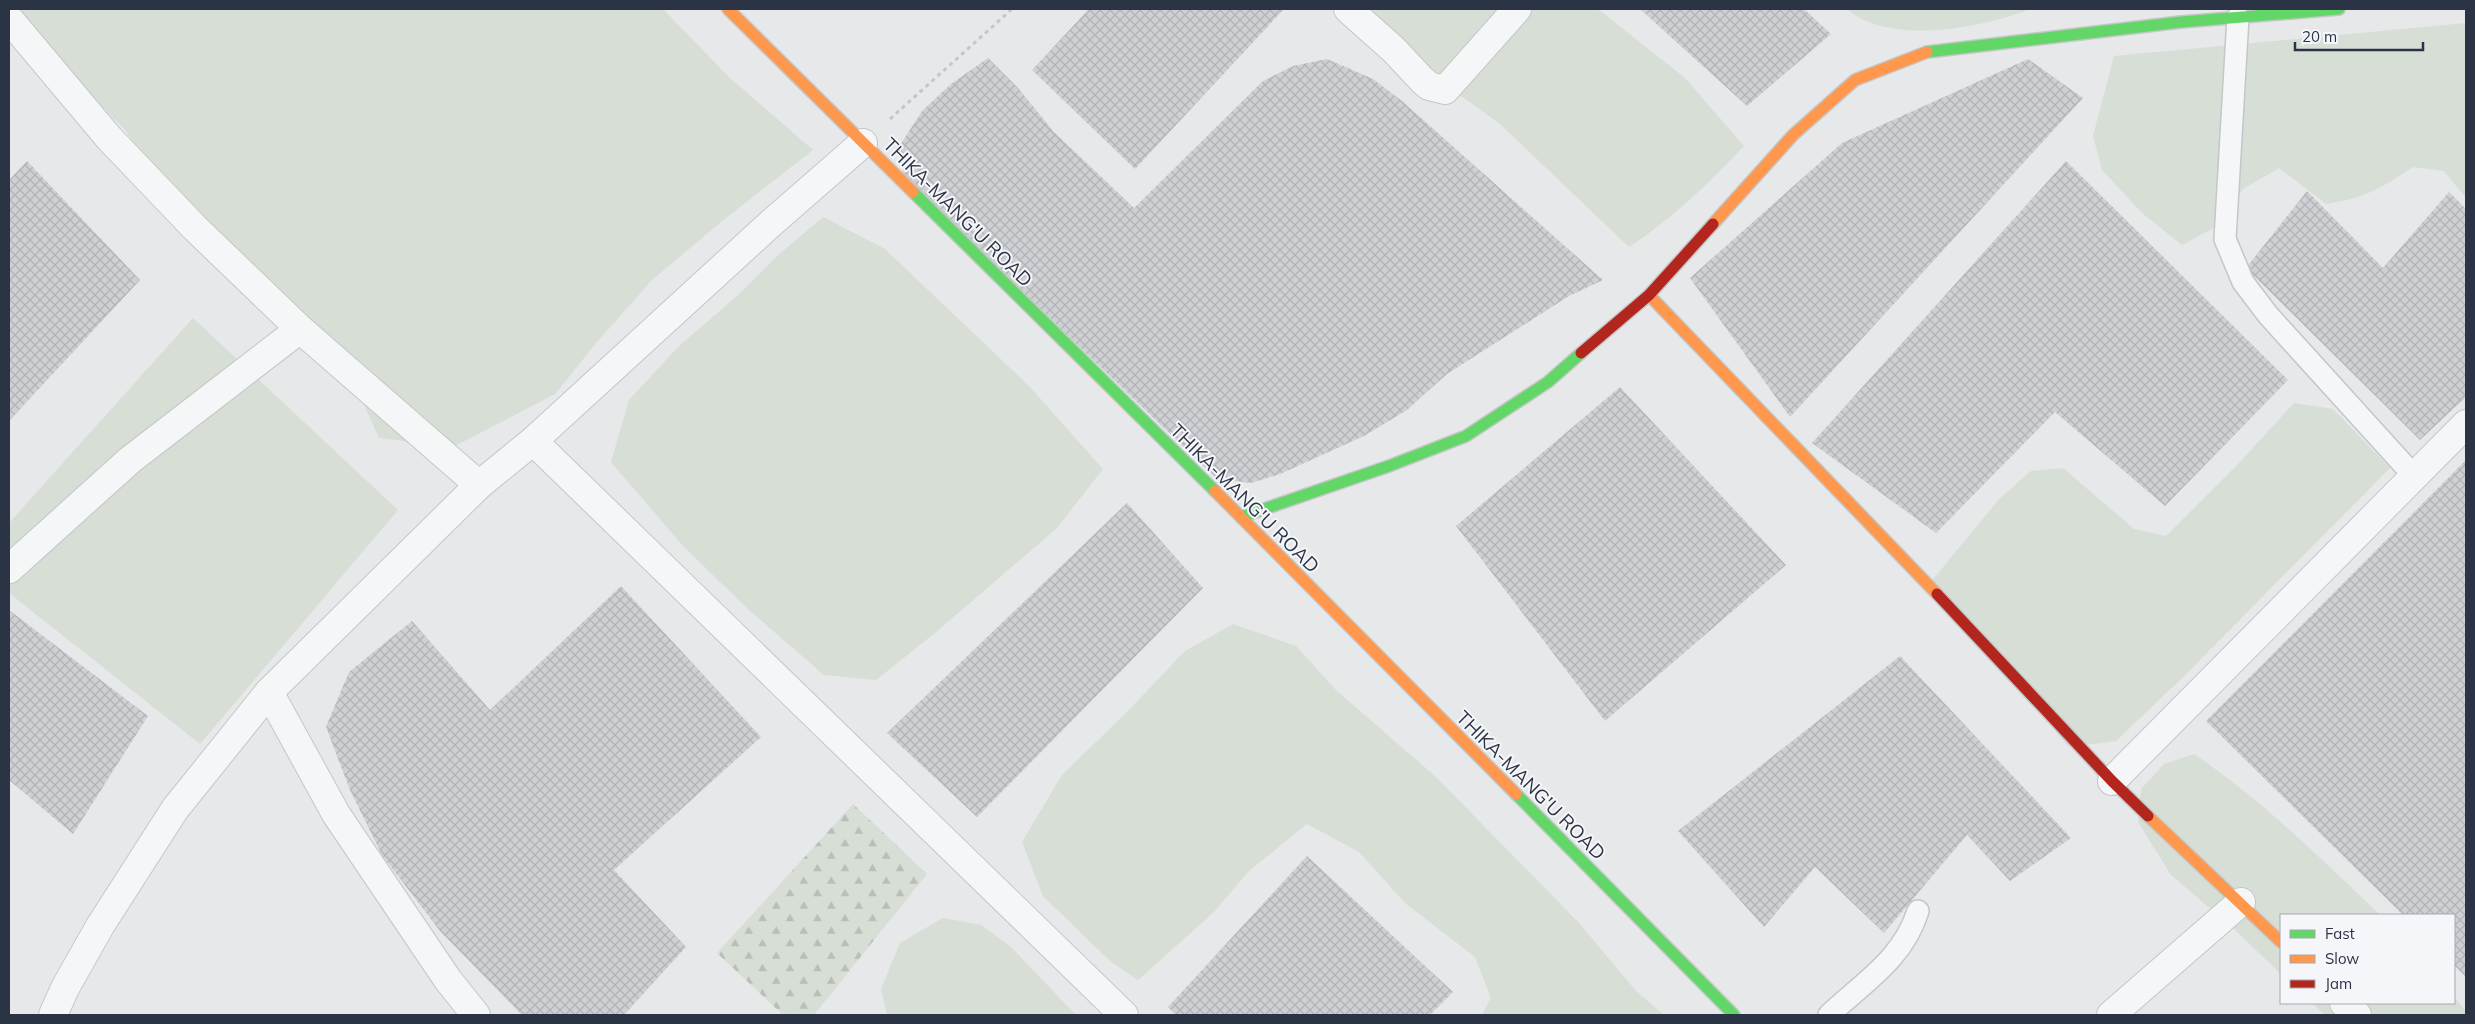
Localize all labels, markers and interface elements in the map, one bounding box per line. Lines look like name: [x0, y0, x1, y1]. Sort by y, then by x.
scale bar: [2295, 20, 2422, 52]
text: 20 m: [2302, 27, 2337, 46]
street label: THIKA-MANG'U ROAD: [878, 132, 1038, 292]
street label: THIKA-MANG'U ROAD: [1165, 418, 1325, 578]
street label: THIKA-MANG'U ROAD: [1451, 705, 1611, 865]
legend: [2280, 914, 2455, 1004]
text: Fast: [2325, 924, 2355, 943]
text: Slow: [2325, 949, 2359, 968]
text: Jam: [2325, 974, 2352, 993]

